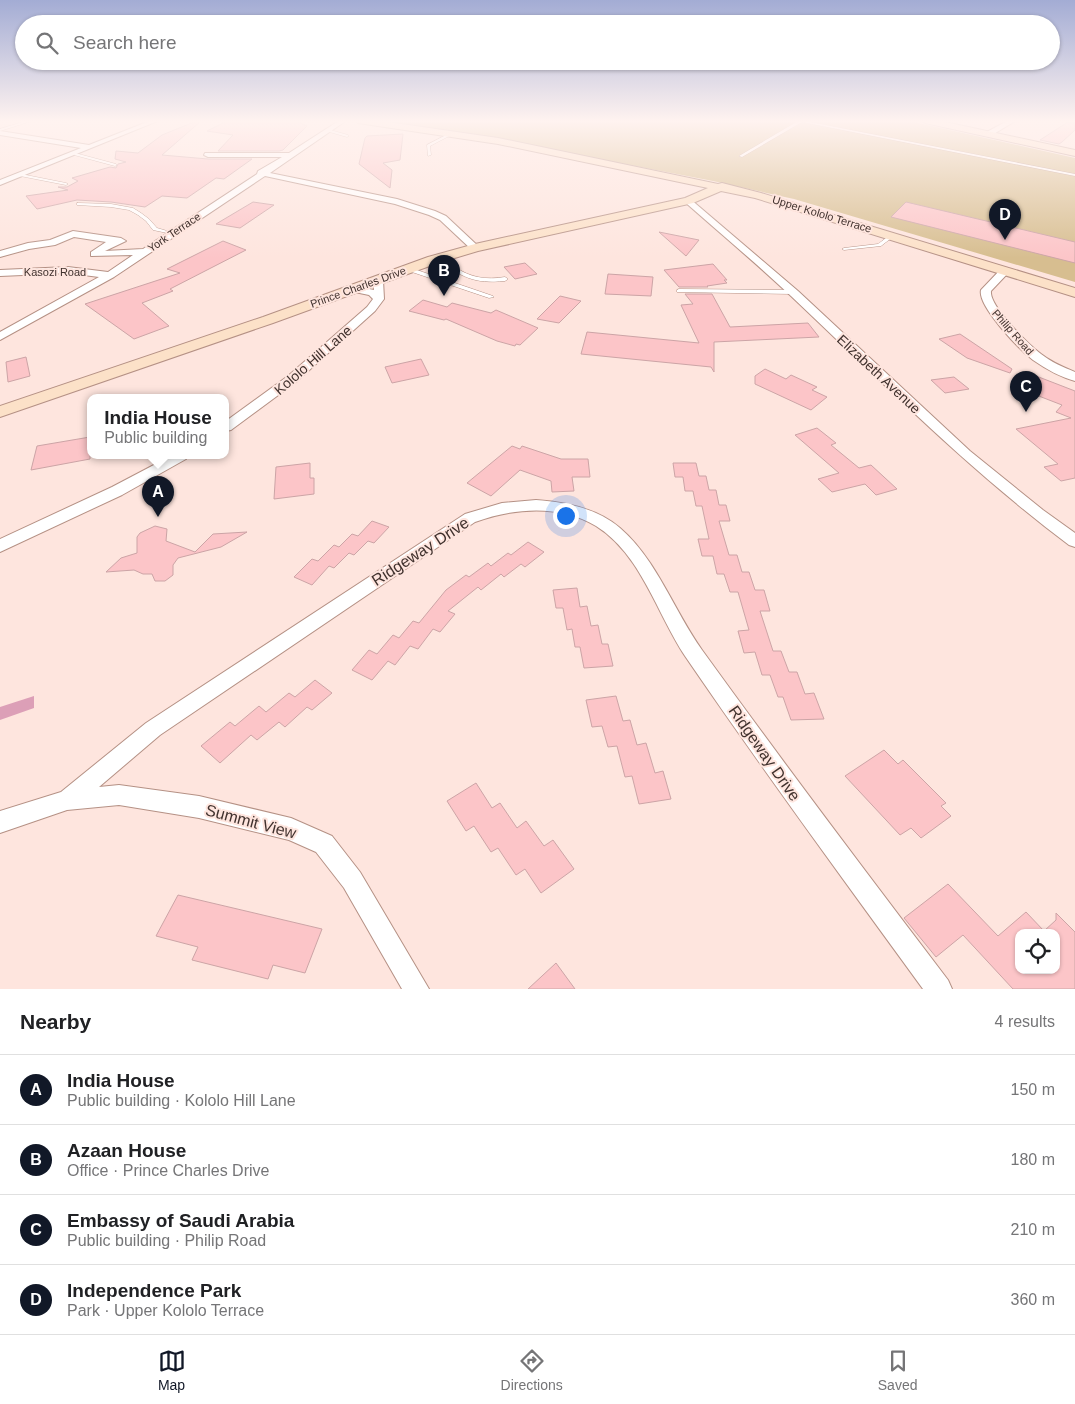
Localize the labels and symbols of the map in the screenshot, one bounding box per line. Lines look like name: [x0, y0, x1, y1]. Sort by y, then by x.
street label: Upper Kololo Terrace: [771, 193, 873, 235]
pin: D: [989, 199, 1021, 240]
street label: York Terrace: [145, 210, 203, 254]
pin: B: [428, 255, 460, 296]
street label: Prince Charles Drive: [309, 264, 407, 310]
street label: Kasozi Road: [24, 266, 86, 278]
street label: Philip Road: [990, 307, 1036, 357]
street label: Kololo Hill Lane: [271, 322, 355, 398]
street label: Elizabeth Avenue: [834, 331, 924, 417]
pin: C: [1010, 371, 1042, 412]
pin: A: [142, 476, 174, 517]
your location: [553, 503, 579, 529]
street label: Ridgeway Drive: [369, 514, 472, 589]
street label: Ridgeway Drive: [725, 703, 804, 804]
street label: Summit View: [204, 801, 298, 842]

